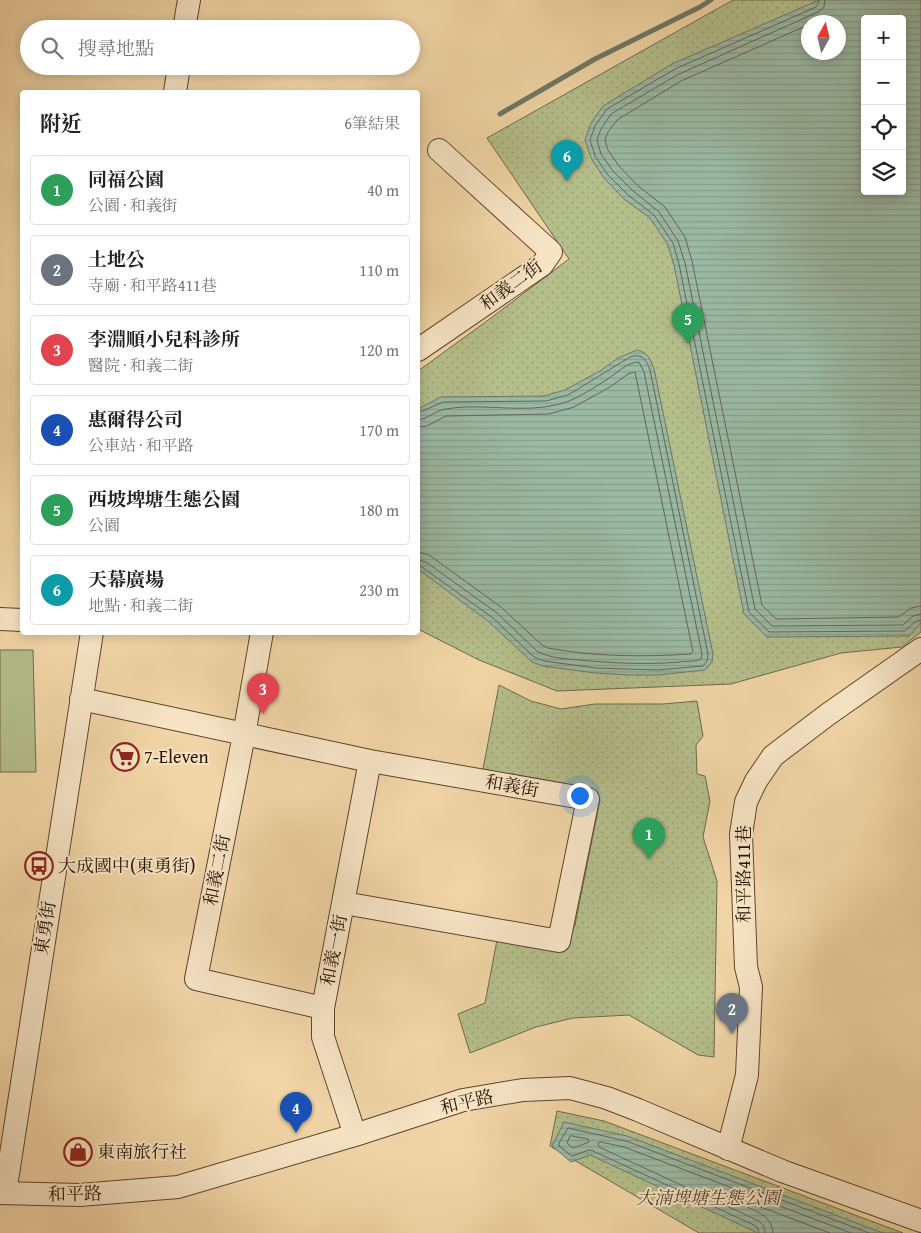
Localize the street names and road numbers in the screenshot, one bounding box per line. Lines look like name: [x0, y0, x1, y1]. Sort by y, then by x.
street label: 和義二街: [474, 253, 548, 317]
street label: 和義街: [483, 768, 541, 803]
street label: 和平路411巷: [730, 825, 757, 923]
street label: 和義二街: [196, 832, 237, 908]
street label: 東勇街: [27, 899, 62, 957]
street label: 和義一街: [313, 912, 354, 988]
street label: 和平路: [438, 1082, 496, 1121]
street label: 和平路: [48, 1180, 102, 1207]

